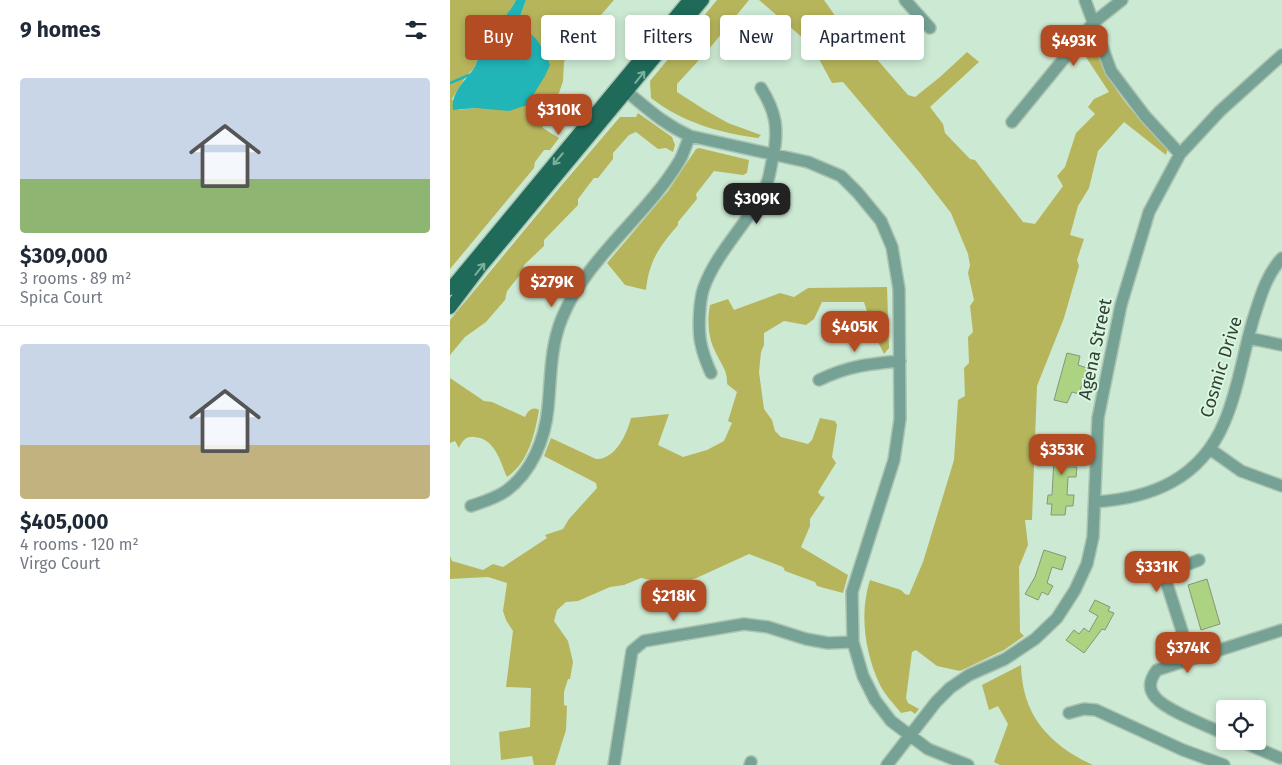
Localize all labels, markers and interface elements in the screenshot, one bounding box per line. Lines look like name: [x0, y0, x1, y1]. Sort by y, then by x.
chip: Buy: [465, 15, 531, 60]
chip: Rent: [541, 15, 615, 60]
chip: Filters: [625, 15, 710, 60]
chip: New: [720, 15, 791, 60]
chip: Apartment: [801, 15, 924, 60]
icon: filters: [402, 16, 430, 44]
text: 9 homes: [20, 17, 101, 43]
pin: $493K: [1039, 24, 1109, 67]
text: $493K: [1052, 31, 1096, 50]
one-way arrow: [635, 70, 645, 84]
pin: $310K: [524, 94, 594, 136]
text: $310K: [537, 100, 581, 119]
icon: home: [180, 111, 270, 201]
one-way arrow: [553, 152, 564, 165]
pin: $309K: [722, 182, 792, 225]
text: $309K: [734, 189, 780, 208]
text: $309,000: [20, 243, 108, 269]
one-way arrow: [474, 263, 485, 276]
pin: $279K: [517, 266, 587, 308]
text: 3 rooms · 89 m²: [20, 269, 131, 288]
text: $279K: [530, 272, 574, 291]
text: Spica Court: [20, 288, 102, 307]
street label: Agena Street: [1074, 296, 1117, 402]
pin: $405K: [820, 310, 890, 353]
street label: Cosmic Drive: [1195, 314, 1247, 420]
text: $405K: [832, 317, 878, 336]
icon: home: [180, 376, 270, 466]
pin: $353K: [1027, 434, 1097, 476]
text: $353K: [1040, 440, 1084, 459]
text: $405,000: [20, 509, 109, 535]
text: 4 rooms · 120 m²: [20, 535, 139, 554]
pin: $331K: [1122, 550, 1192, 593]
text: Virgo Court: [20, 554, 100, 573]
text: $331K: [1136, 557, 1178, 576]
pin: $218K: [639, 580, 709, 622]
text: $218K: [652, 586, 696, 605]
pin: $374K: [1153, 632, 1223, 674]
text: $374K: [1166, 638, 1210, 657]
map controls: [1216, 700, 1266, 750]
button: locate: [1216, 700, 1266, 750]

